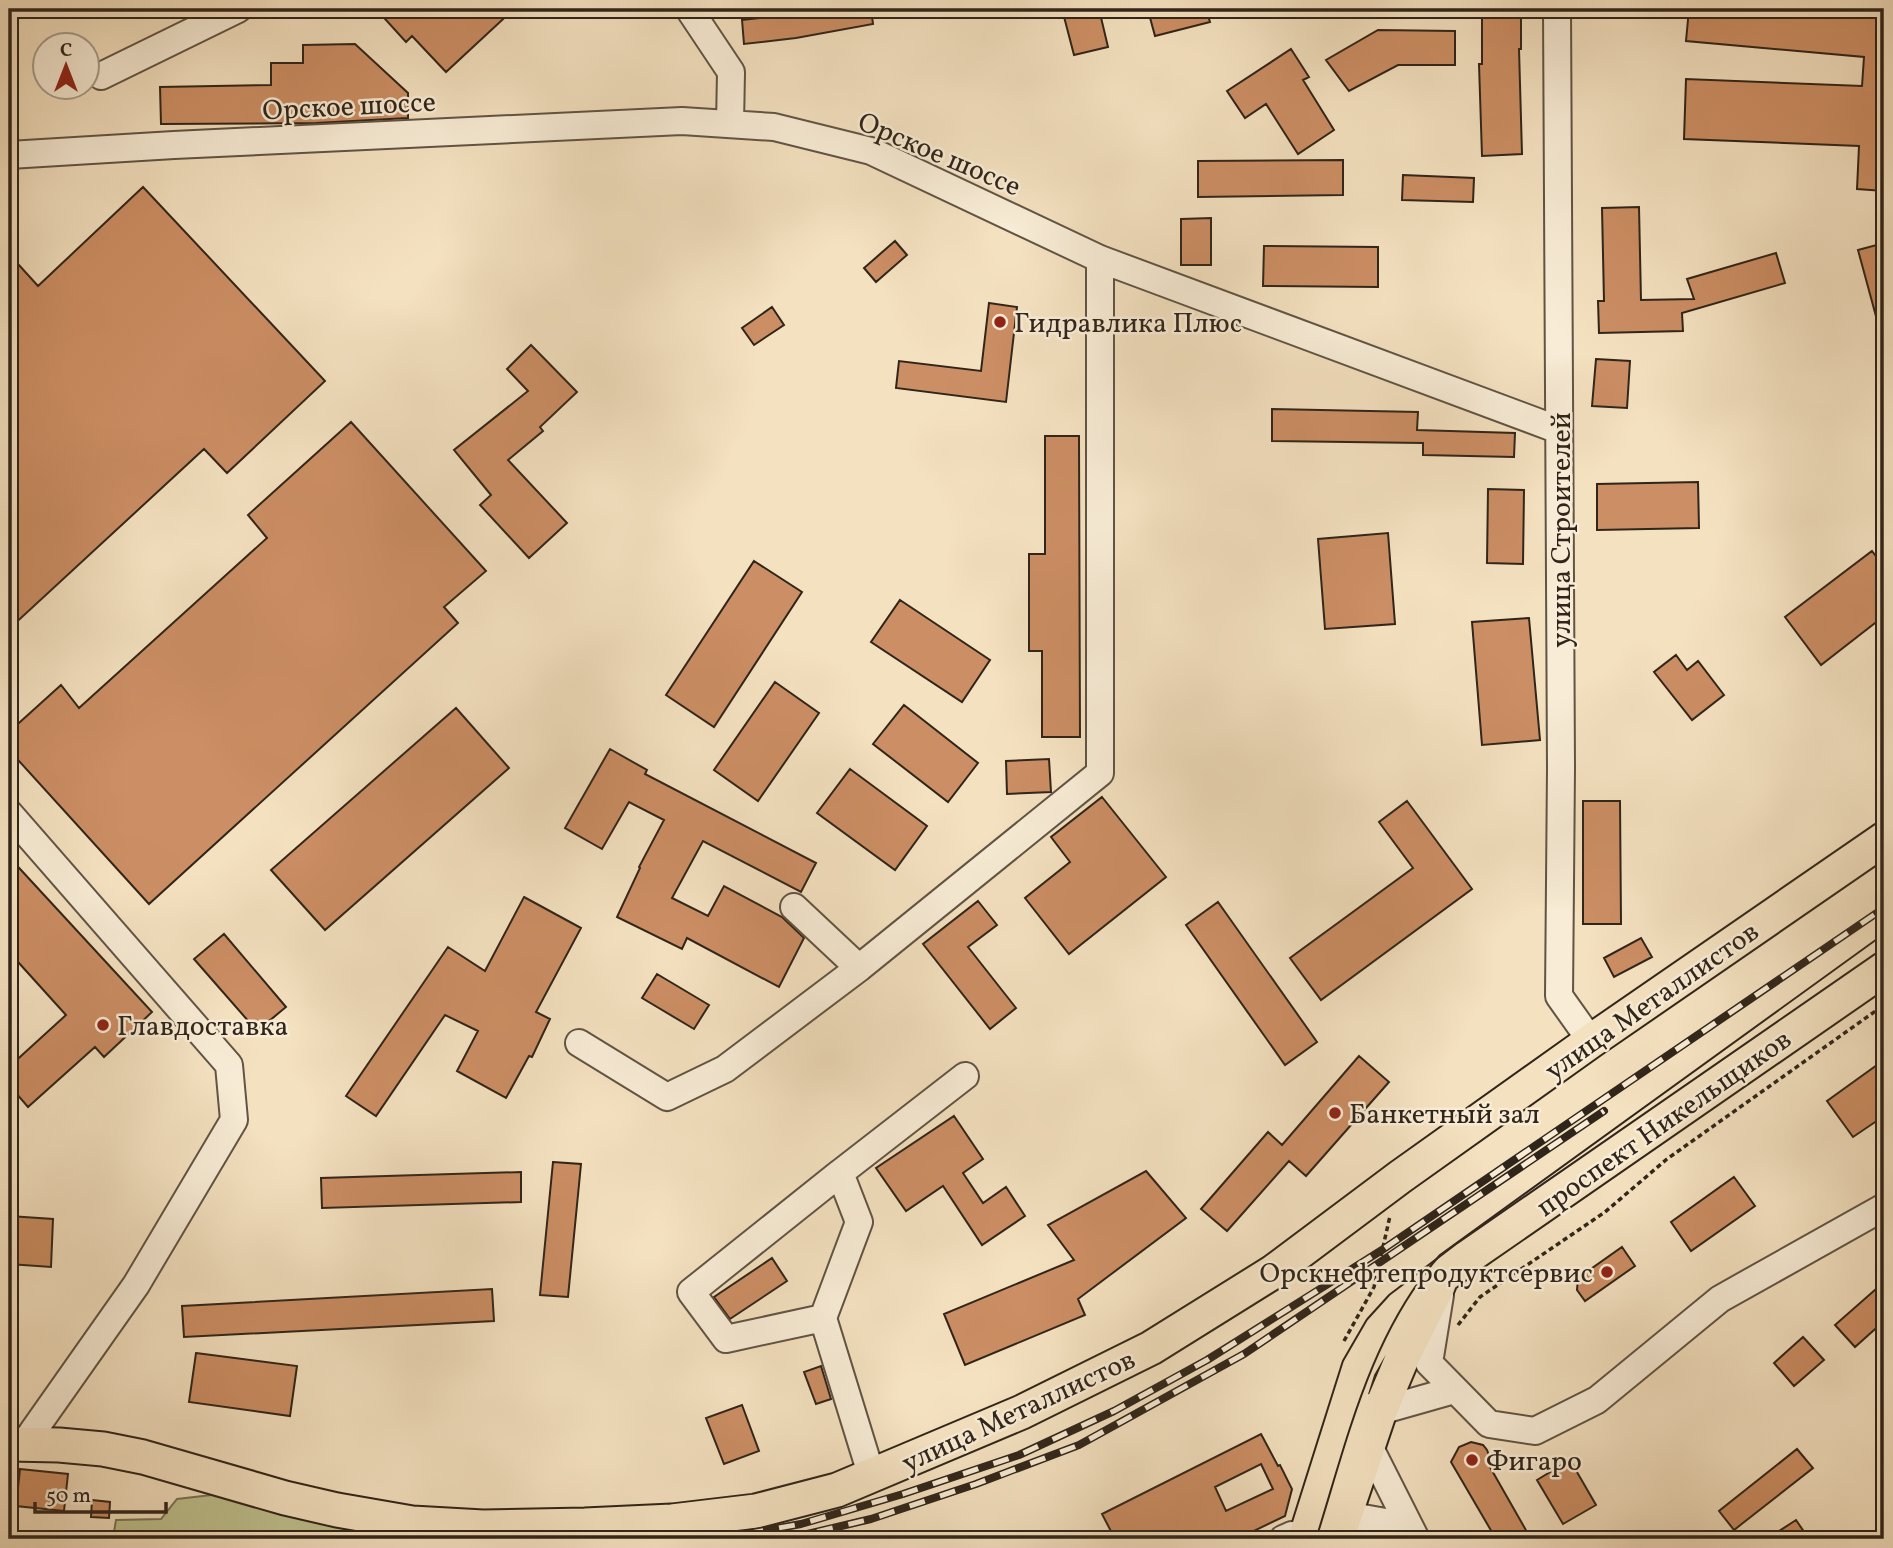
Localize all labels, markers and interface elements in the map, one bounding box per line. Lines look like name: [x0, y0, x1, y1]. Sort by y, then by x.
north arrow: [32, 32, 102, 102]
text: С: [60, 38, 72, 64]
street label: Орское шоссе: [261, 83, 437, 132]
street label: Орское шоссе: [851, 103, 1027, 207]
place label: Гидравлика Плюс: [1014, 305, 1242, 344]
marker: Гидравлика Плюс: [992, 314, 1008, 330]
street label: улица Строителей: [1543, 412, 1582, 648]
street label: улица Металлистов: [1537, 913, 1767, 1091]
place label: Главдоставка: [117, 1008, 288, 1047]
marker: Главдоставка: [95, 1017, 111, 1033]
street label: проспект Никельщиков: [1529, 1021, 1800, 1227]
place label: Банкетный зал: [1349, 1096, 1540, 1135]
marker: Банкетный зал: [1327, 1105, 1343, 1121]
place label: Орскнефтепродуктсервис: [1259, 1255, 1593, 1294]
marker: Орскнефтепродуктсервис: [1599, 1264, 1615, 1280]
street label: улица Металлистов: [896, 1341, 1142, 1484]
place label: Фигаро: [1486, 1443, 1582, 1482]
marker: Фигаро: [1464, 1452, 1480, 1468]
scale bar: [35, 1471, 166, 1515]
text: 50 m: [46, 1482, 91, 1511]

